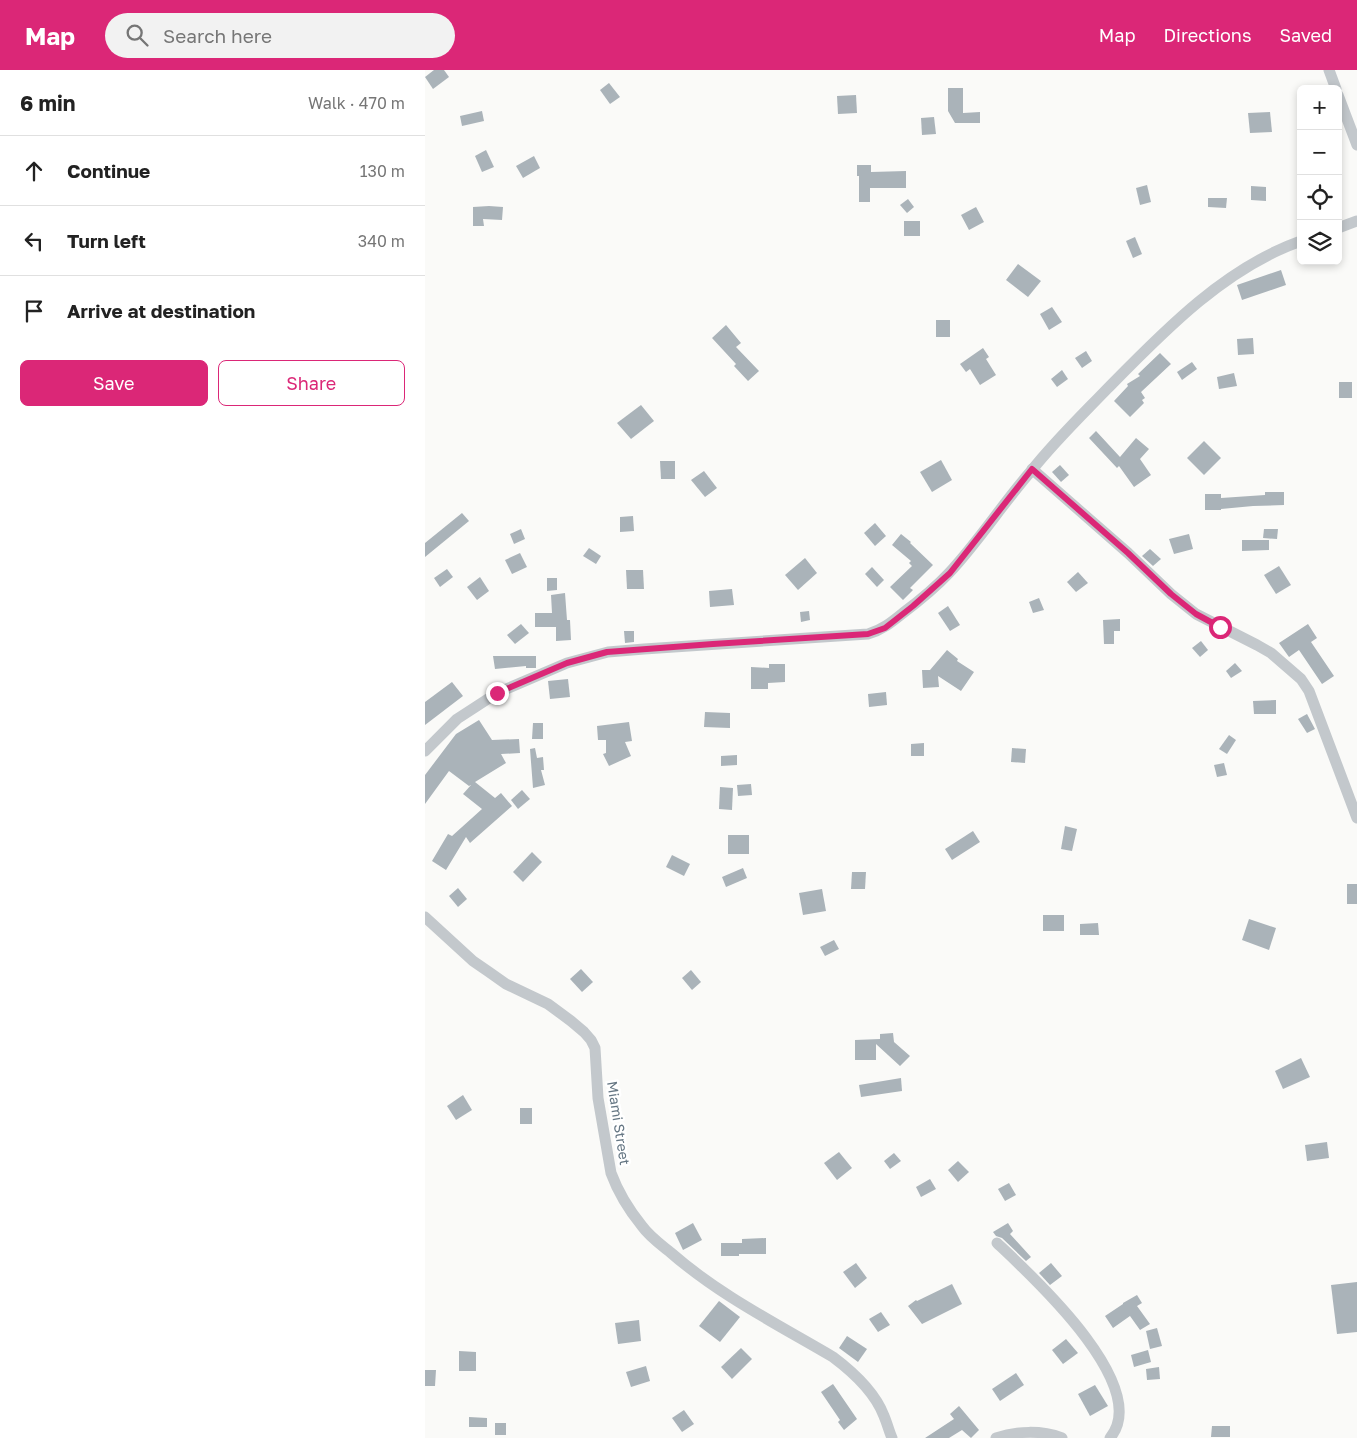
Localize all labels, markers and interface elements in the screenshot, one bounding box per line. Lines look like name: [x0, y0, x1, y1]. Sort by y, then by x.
search box: [105, 13, 455, 58]
text: Map: [25, 21, 75, 50]
icon: search: [123, 21, 151, 49]
text: Search here: [163, 24, 272, 47]
text: Map: [1099, 24, 1135, 46]
text: Directions: [1163, 24, 1251, 46]
text: Saved: [1279, 24, 1332, 46]
map controls: [1297, 85, 1342, 265]
button: +: [1297, 85, 1342, 130]
text: 6 min: [20, 90, 75, 116]
text: Walk · 470 m: [308, 93, 405, 113]
button: −: [1297, 130, 1342, 175]
icon: ahead: [20, 157, 48, 185]
text: Continue: [67, 159, 150, 182]
text: 130 m: [360, 161, 405, 181]
button: locate: [1297, 175, 1342, 220]
button: layers: [1297, 220, 1342, 265]
icon: left: [20, 227, 48, 255]
text: Turn left: [67, 229, 146, 252]
text: 340 m: [358, 231, 405, 251]
icon: arrive: [20, 297, 48, 325]
text: Arrive at destination: [67, 299, 255, 322]
button: Save: [20, 360, 208, 406]
button: Share: [218, 360, 405, 406]
route start: [1209, 616, 1232, 639]
route end: [486, 682, 509, 705]
street label: Miami Street: [604, 1080, 634, 1166]

